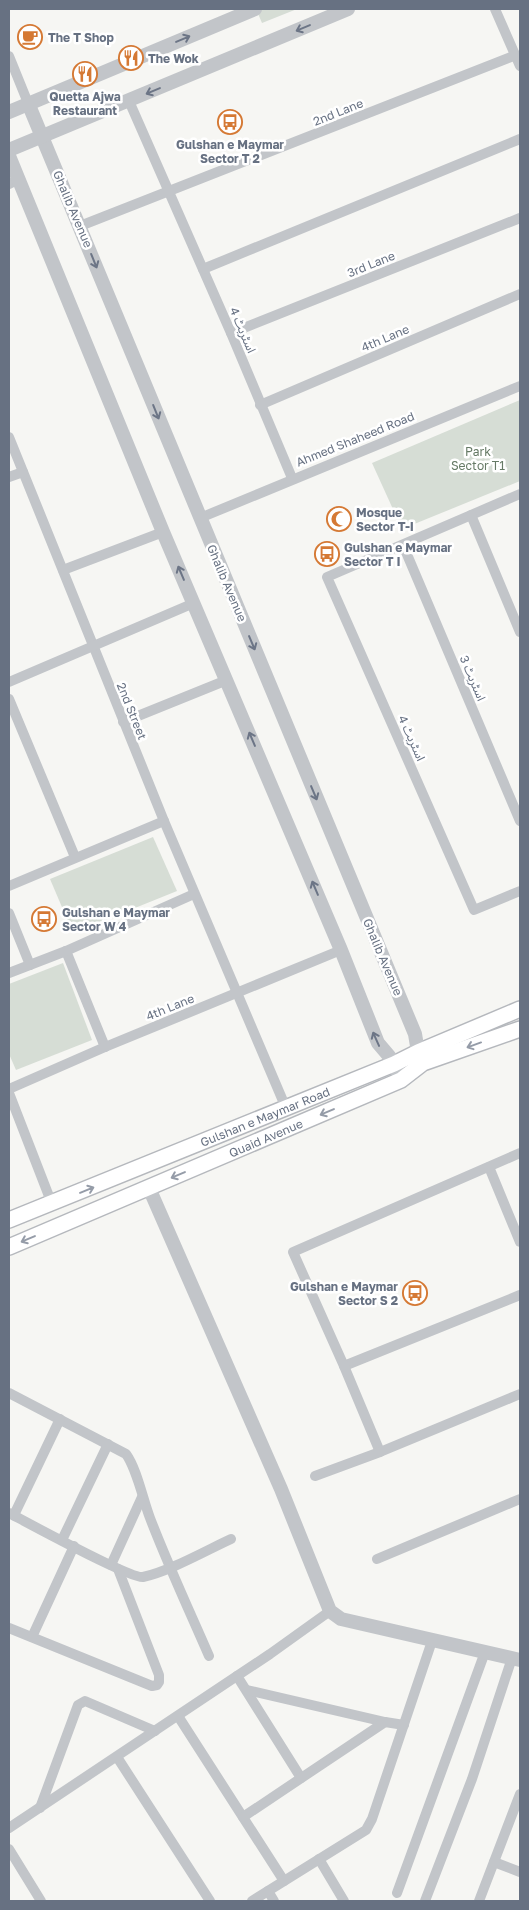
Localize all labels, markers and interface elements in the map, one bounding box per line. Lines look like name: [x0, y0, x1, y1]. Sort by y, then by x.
one-way arrow: [296, 23, 311, 33]
cafe icon: The T Shop: [17, 24, 43, 50]
place label: The T Shop: [48, 30, 114, 45]
one-way arrow: [175, 34, 190, 43]
restaurant icon: The Wok: [118, 45, 144, 71]
place label: The Wok: [148, 51, 199, 66]
restaurant icon: Quetta Ajwa Restaurant: [72, 61, 98, 87]
one-way arrow: [146, 86, 161, 96]
place label: Quetta Ajwa Restaurant: [49, 89, 121, 118]
street label: 2nd Lane: [311, 95, 365, 129]
bus stop icon: Gulshan e Maymar Sector T 2: [217, 109, 243, 135]
place label: Gulshan e Maymar Sector T 2: [176, 137, 284, 166]
street label: Ghalib Avenue: [50, 168, 96, 250]
street label: 3rd Lane: [345, 248, 397, 280]
one-way arrow: [90, 253, 100, 268]
street label: اسٹریٹ 4: [227, 305, 259, 355]
street label: 4th Lane: [359, 321, 411, 355]
one-way arrow: [152, 403, 161, 419]
street label: Ahmed Shaheed Road: [294, 408, 416, 470]
park label: Park Sector T1: [451, 444, 505, 473]
place label: Mosque Sector T-I: [356, 505, 414, 534]
mosque icon: Mosque Sector T-I: [326, 506, 352, 532]
place label: Gulshan e Maymar Sector T I: [344, 540, 452, 569]
bus stop icon: Gulshan e Maymar Sector T I: [314, 541, 340, 567]
street label: Ghalib Avenue: [204, 542, 250, 624]
one-way arrow: [175, 566, 185, 581]
one-way arrow: [248, 635, 257, 650]
street label: اسٹریٹ 3: [457, 653, 489, 703]
street label: 2nd Street: [114, 680, 150, 742]
street label: اسٹریٹ 4: [395, 713, 429, 763]
one-way arrow: [247, 732, 256, 747]
one-way arrow: [311, 785, 320, 800]
one-way arrow: [310, 881, 319, 896]
place label: Gulshan e Maymar Sector W 4: [62, 905, 170, 934]
bus stop icon: Gulshan e Maymar Sector W 4: [31, 906, 57, 932]
street label: Ghalib Avenue: [360, 916, 406, 998]
street label: 4th Lane: [144, 991, 196, 1023]
one-way arrow: [371, 1032, 381, 1047]
one-way arrow: [467, 1041, 483, 1050]
street label: Gulshan e Maymar Road: [198, 1083, 332, 1149]
one-way arrow: [320, 1107, 335, 1117]
street label: Quaid Avenue: [226, 1115, 305, 1160]
one-way arrow: [171, 1171, 186, 1181]
one-way arrow: [79, 1185, 94, 1194]
one-way arrow: [21, 1234, 36, 1244]
place label: Gulshan e Maymar Sector S 2: [290, 1279, 398, 1308]
bus stop icon: Gulshan e Maymar Sector S 2: [402, 1280, 428, 1306]

